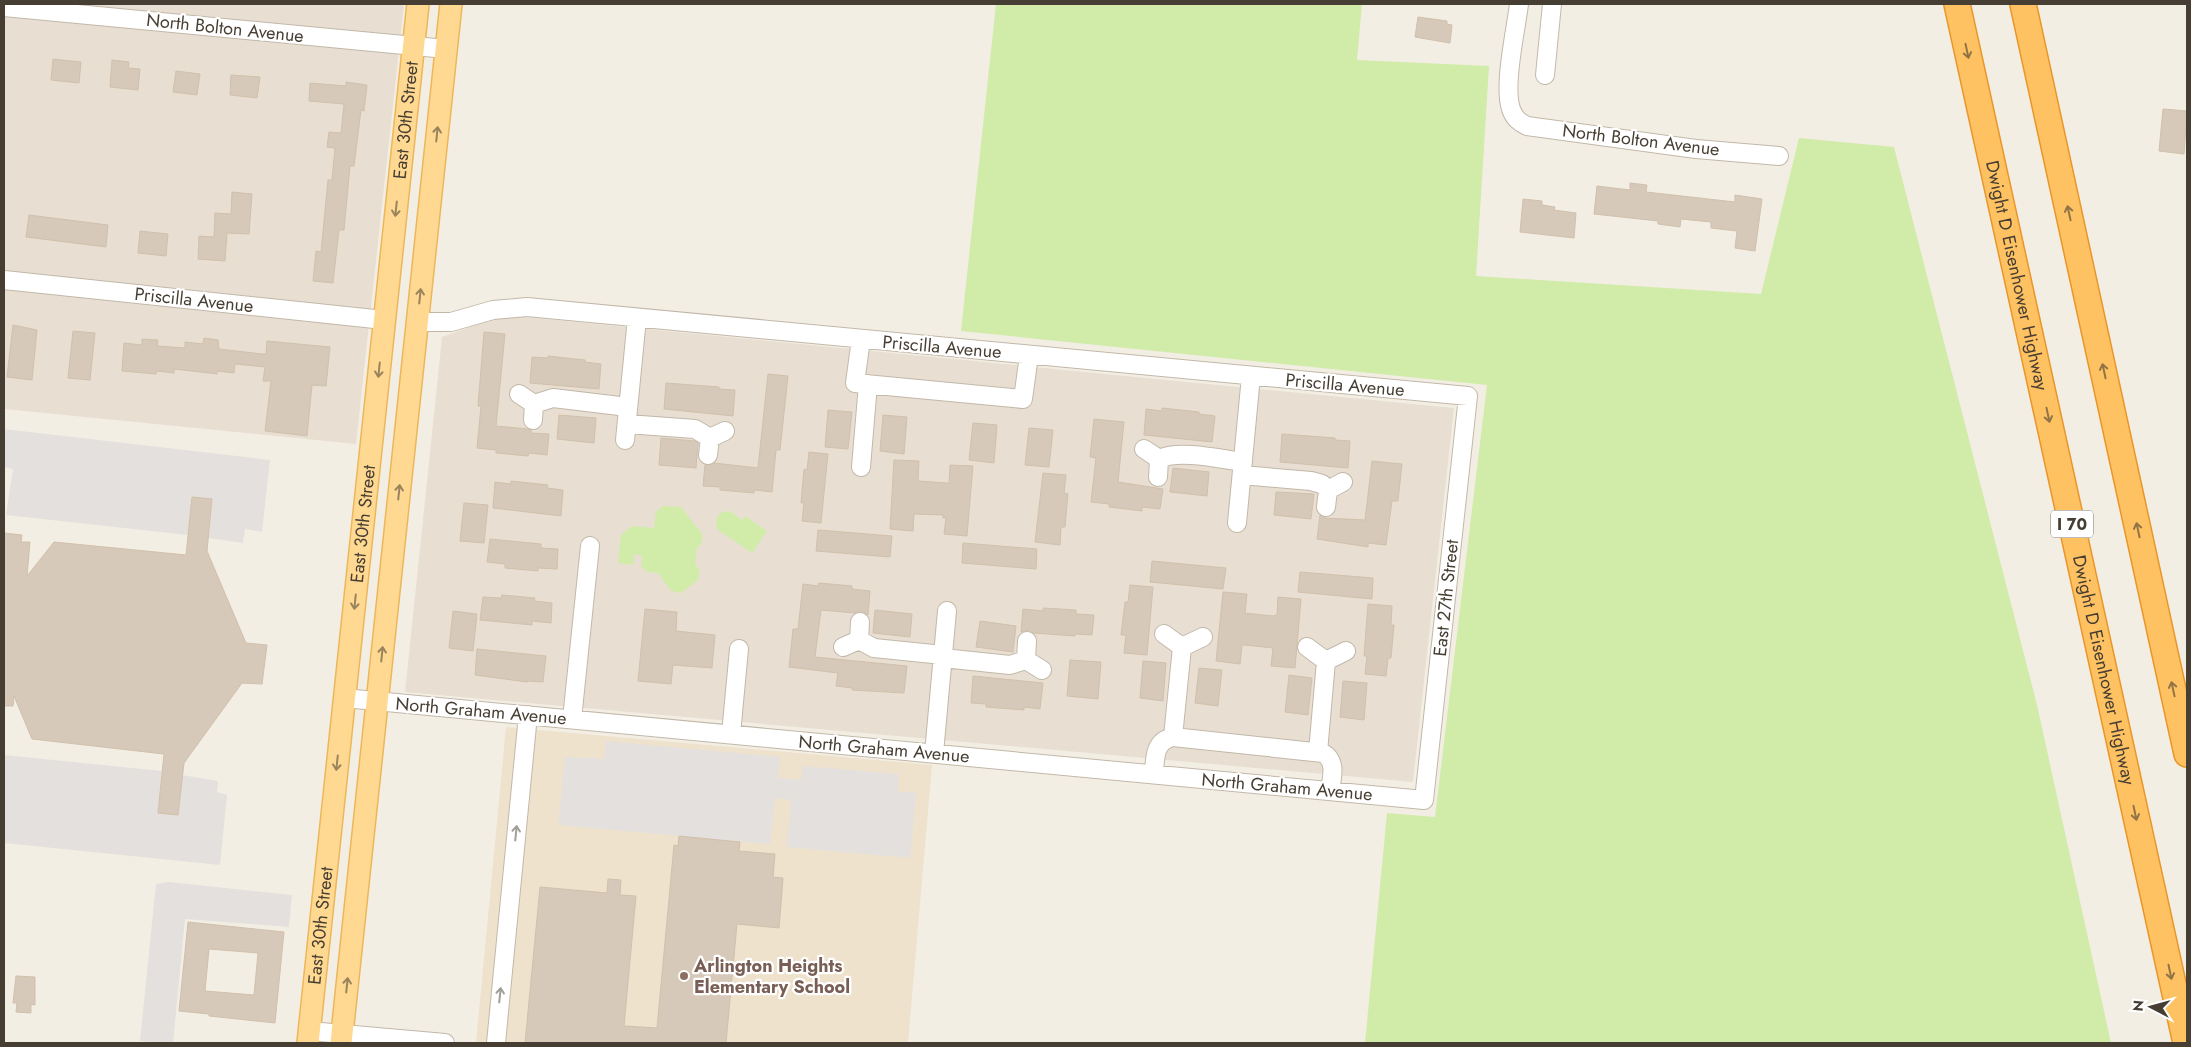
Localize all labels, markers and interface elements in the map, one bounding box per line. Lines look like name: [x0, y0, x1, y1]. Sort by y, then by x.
street label: North Bolton Avenue: [145, 7, 305, 49]
one-way arrow: [1963, 43, 1973, 59]
street label: East 30th Street: [387, 59, 425, 180]
street label: North Bolton Avenue: [1561, 117, 1721, 163]
one-way arrow: [432, 126, 442, 142]
street label: Dwight D Eisenhower Highway: [1979, 158, 2055, 393]
one-way arrow: [391, 201, 401, 217]
one-way arrow: [2064, 205, 2073, 221]
street label: Priscilla Avenue: [133, 281, 255, 319]
one-way arrow: [415, 288, 425, 304]
street label: Priscilla Avenue: [881, 329, 1003, 365]
one-way arrow: [374, 362, 384, 378]
one-way arrow: [2098, 364, 2108, 380]
street label: Priscilla Avenue: [1284, 367, 1406, 403]
one-way arrow: [2044, 407, 2053, 423]
street label: East 30th Street: [344, 463, 382, 584]
one-way arrow: [394, 484, 404, 500]
road number: I 70: [2051, 510, 2093, 538]
one-way arrow: [2133, 523, 2142, 539]
street label: East 27th Street: [1427, 538, 1465, 658]
street label: Dwight D Eisenhower Highway: [2066, 552, 2142, 788]
one-way arrow: [350, 593, 360, 609]
one-way arrow: [377, 646, 387, 662]
one-way arrow: [2168, 681, 2177, 697]
street label: North Graham Avenue: [394, 691, 568, 731]
street label: North Graham Avenue: [797, 729, 971, 769]
one-way arrow: [332, 755, 342, 771]
street label: North Graham Avenue: [1200, 767, 1374, 807]
one-way arrow: [2131, 805, 2140, 821]
one-way arrow: [511, 825, 521, 841]
street label: East 30th Street: [301, 865, 340, 986]
place label: Arlington Heights Elementary School: [693, 953, 850, 1000]
one-way arrow: [2166, 963, 2175, 979]
marker: Arlington Heights Elementary School: [678, 970, 690, 982]
one-way arrow: [342, 978, 352, 994]
north arrow: [2126, 982, 2176, 1032]
one-way arrow: [496, 987, 505, 1003]
text: N: [2128, 999, 2149, 1012]

